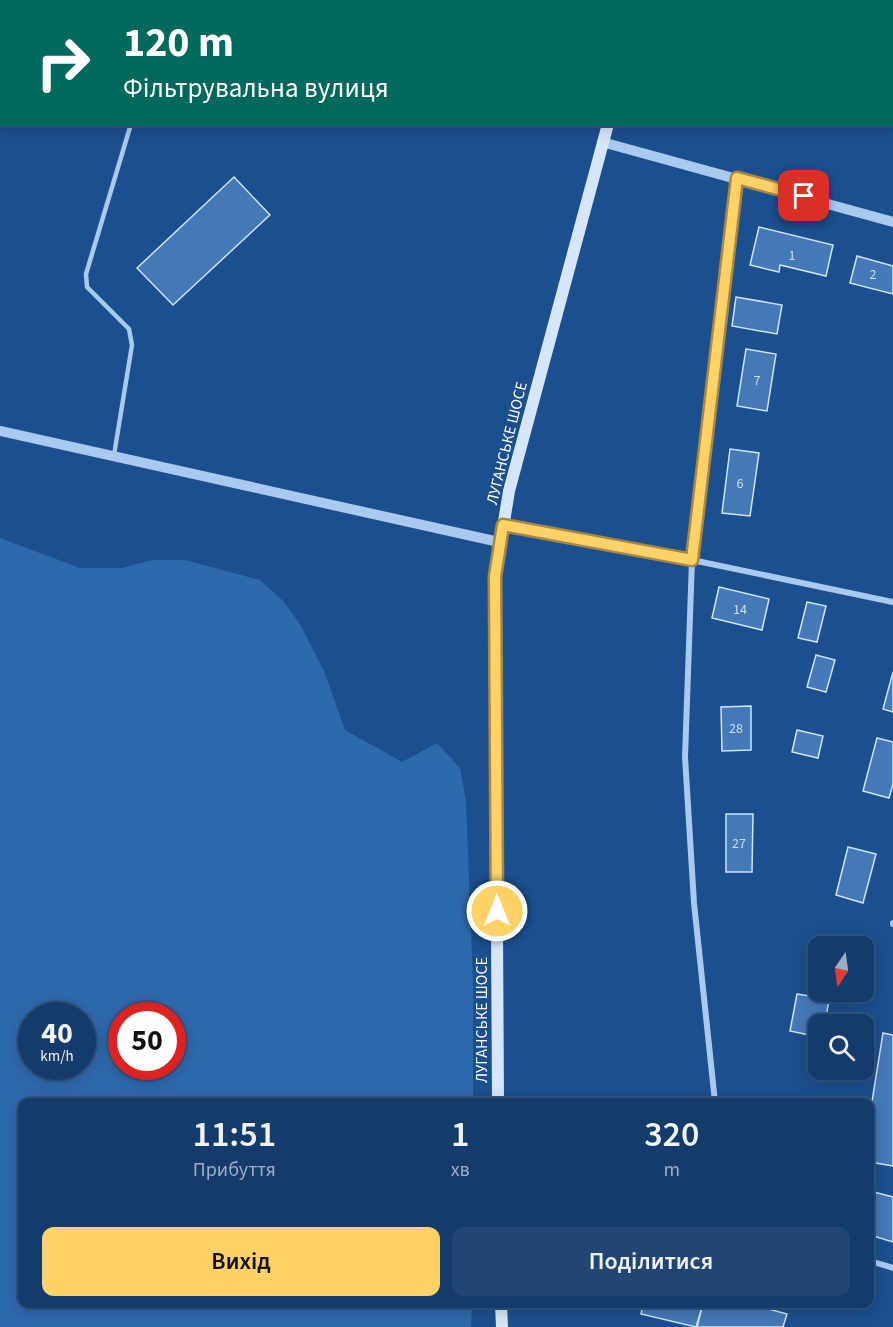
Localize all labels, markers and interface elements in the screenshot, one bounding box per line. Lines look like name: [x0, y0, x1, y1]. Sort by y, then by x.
text: 120 m: [123, 13, 234, 73]
icon: right: [24, 24, 102, 102]
text: Фільтрувальна вулиця: [123, 69, 389, 108]
pin: [778, 170, 829, 221]
icon: arrive: [787, 179, 820, 212]
house number: 1: [789, 246, 796, 266]
house number: 2: [870, 265, 877, 285]
house number: 7: [754, 371, 761, 391]
street label: ЛУГАНСЬКЕ ШОСЕ: [481, 379, 533, 507]
house number: 6: [737, 474, 744, 494]
house number: 14: [733, 600, 747, 620]
house number: 28: [729, 719, 743, 739]
house number: 27: [732, 834, 746, 854]
position arrow: [465, 879, 529, 943]
north arrow: [808, 936, 874, 1002]
map controls: [808, 936, 874, 1080]
street label: ЛУГАНСЬКЕ ШОСЕ: [471, 957, 493, 1083]
speed limit sign: 50: [108, 1002, 186, 1080]
text: 40: [41, 1012, 73, 1055]
button: search: [808, 1014, 874, 1080]
text: km/h: [40, 1046, 74, 1067]
text: 11:51: [192, 1109, 276, 1160]
text: 1: [451, 1109, 469, 1160]
text: 320: [644, 1109, 700, 1160]
text: Прибуття: [193, 1156, 276, 1184]
text: хв: [451, 1156, 470, 1184]
text: m: [664, 1156, 680, 1184]
button: Вихід: [42, 1227, 440, 1296]
button: Поділитися: [452, 1227, 850, 1296]

